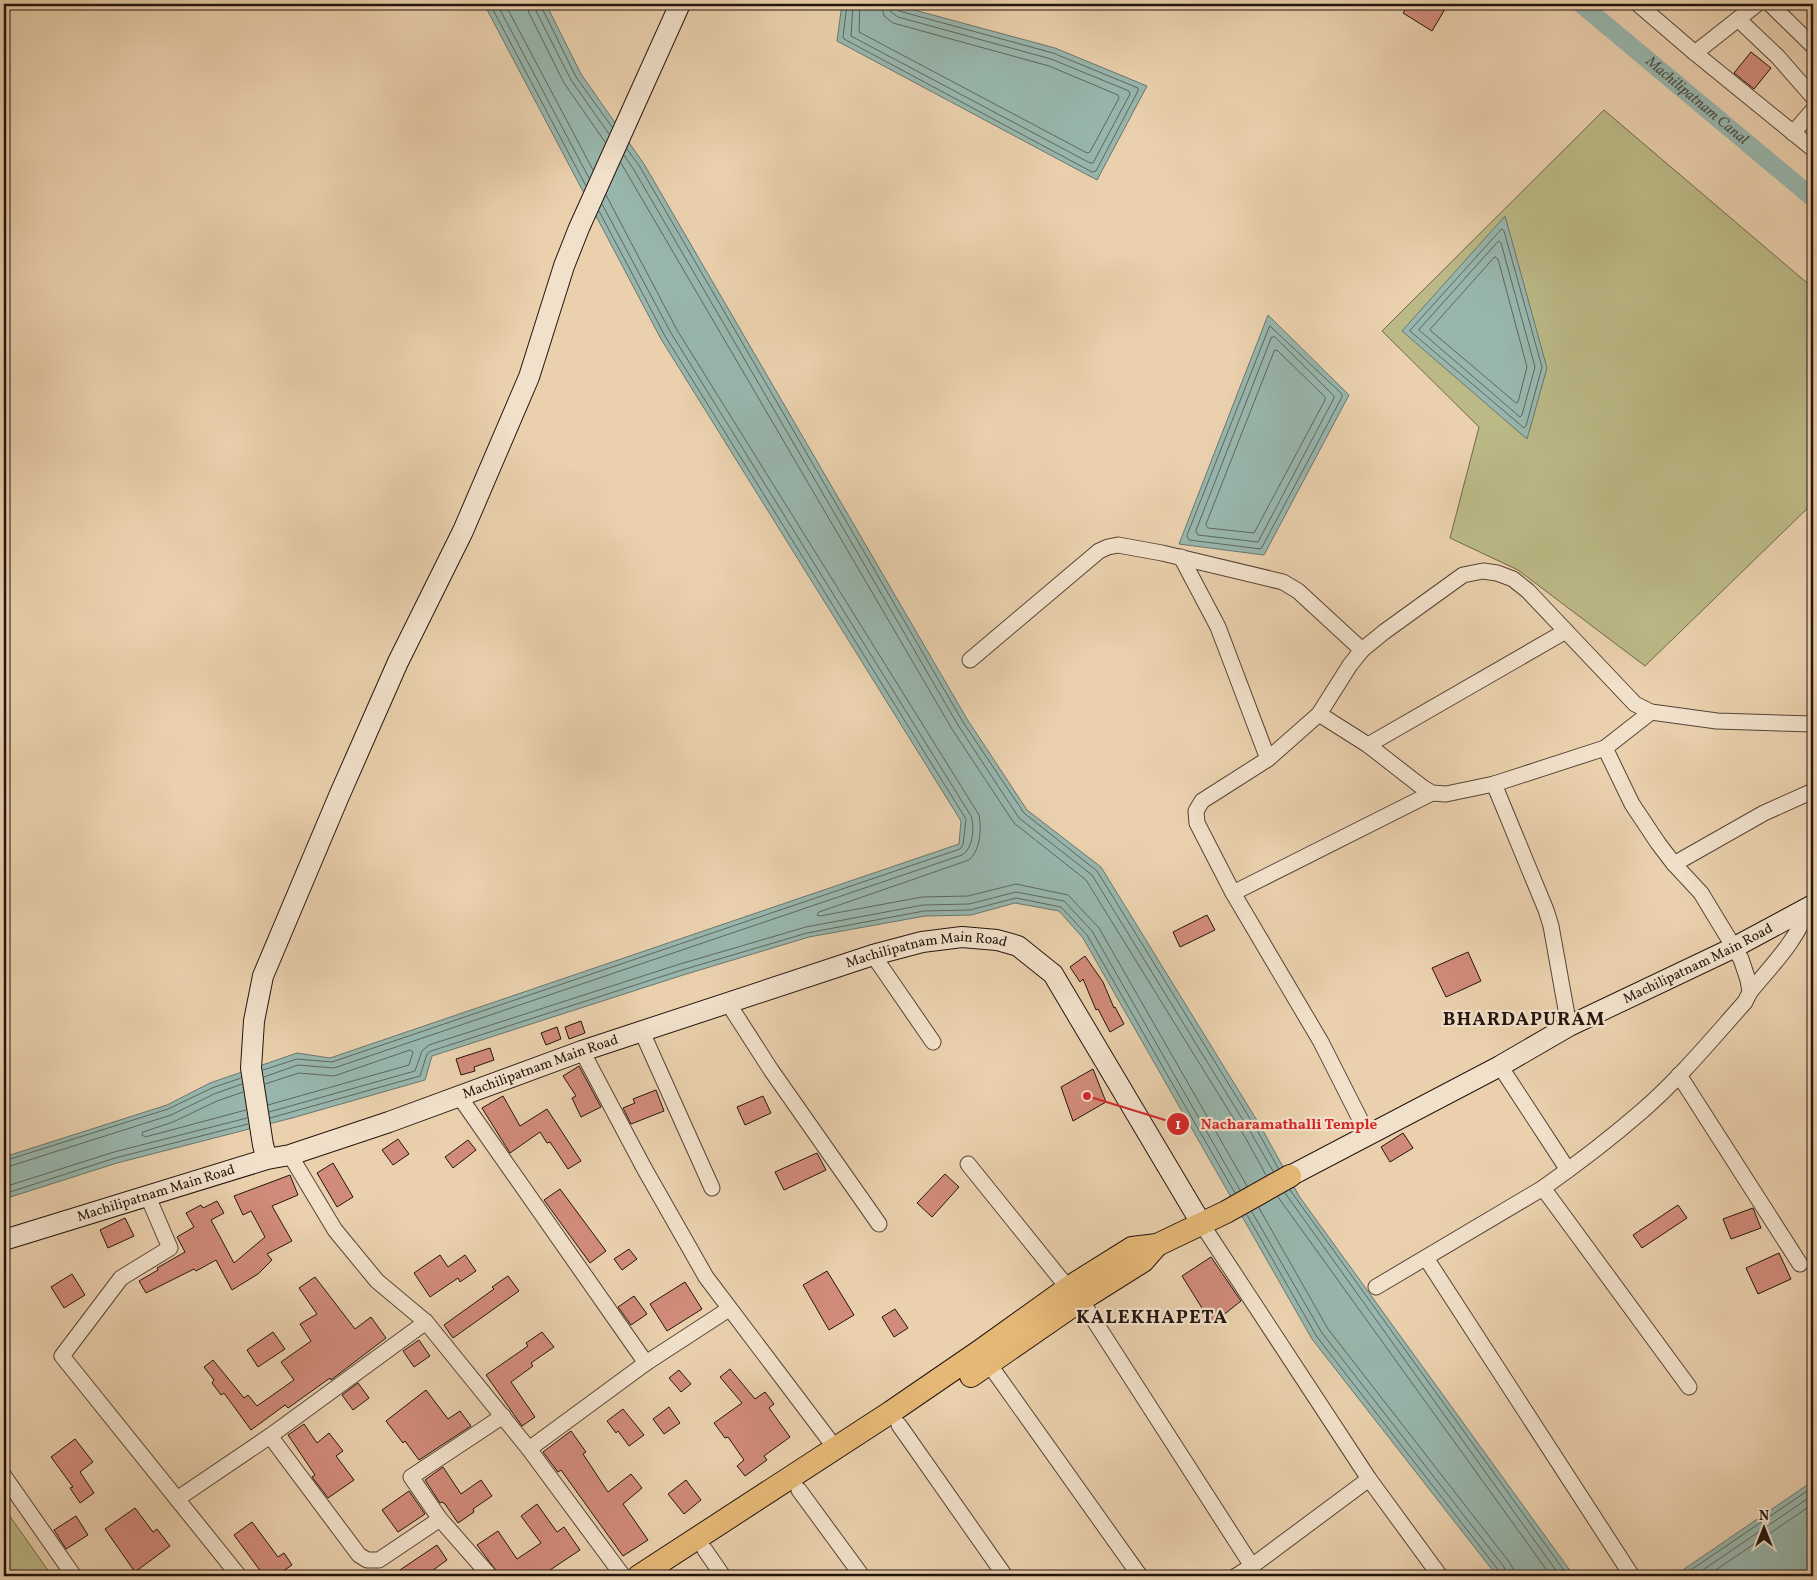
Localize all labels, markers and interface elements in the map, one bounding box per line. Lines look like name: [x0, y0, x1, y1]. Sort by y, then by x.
water label: Machilipatnam Canal: [1640, 51, 1753, 150]
street label: Machilipatnam Main Road: [1620, 919, 1776, 1008]
street label: Machilipatnam Main Road: [843, 927, 1009, 973]
district label: BHARDAPURAM: [1443, 1007, 1605, 1033]
street label: Machilipatnam Main Road: [460, 1030, 621, 1104]
callout: Nacharamathalli Temple: [1166, 1109, 1387, 1139]
text: 1: [1175, 1115, 1181, 1136]
text: Nacharamathalli Temple: [1201, 1115, 1378, 1136]
street label: Machilipatnam Main Road: [75, 1160, 237, 1226]
district label: KALEKHAPETA: [1076, 1305, 1228, 1331]
north arrow: [1740, 1502, 1790, 1552]
text: N: [1759, 1507, 1769, 1526]

